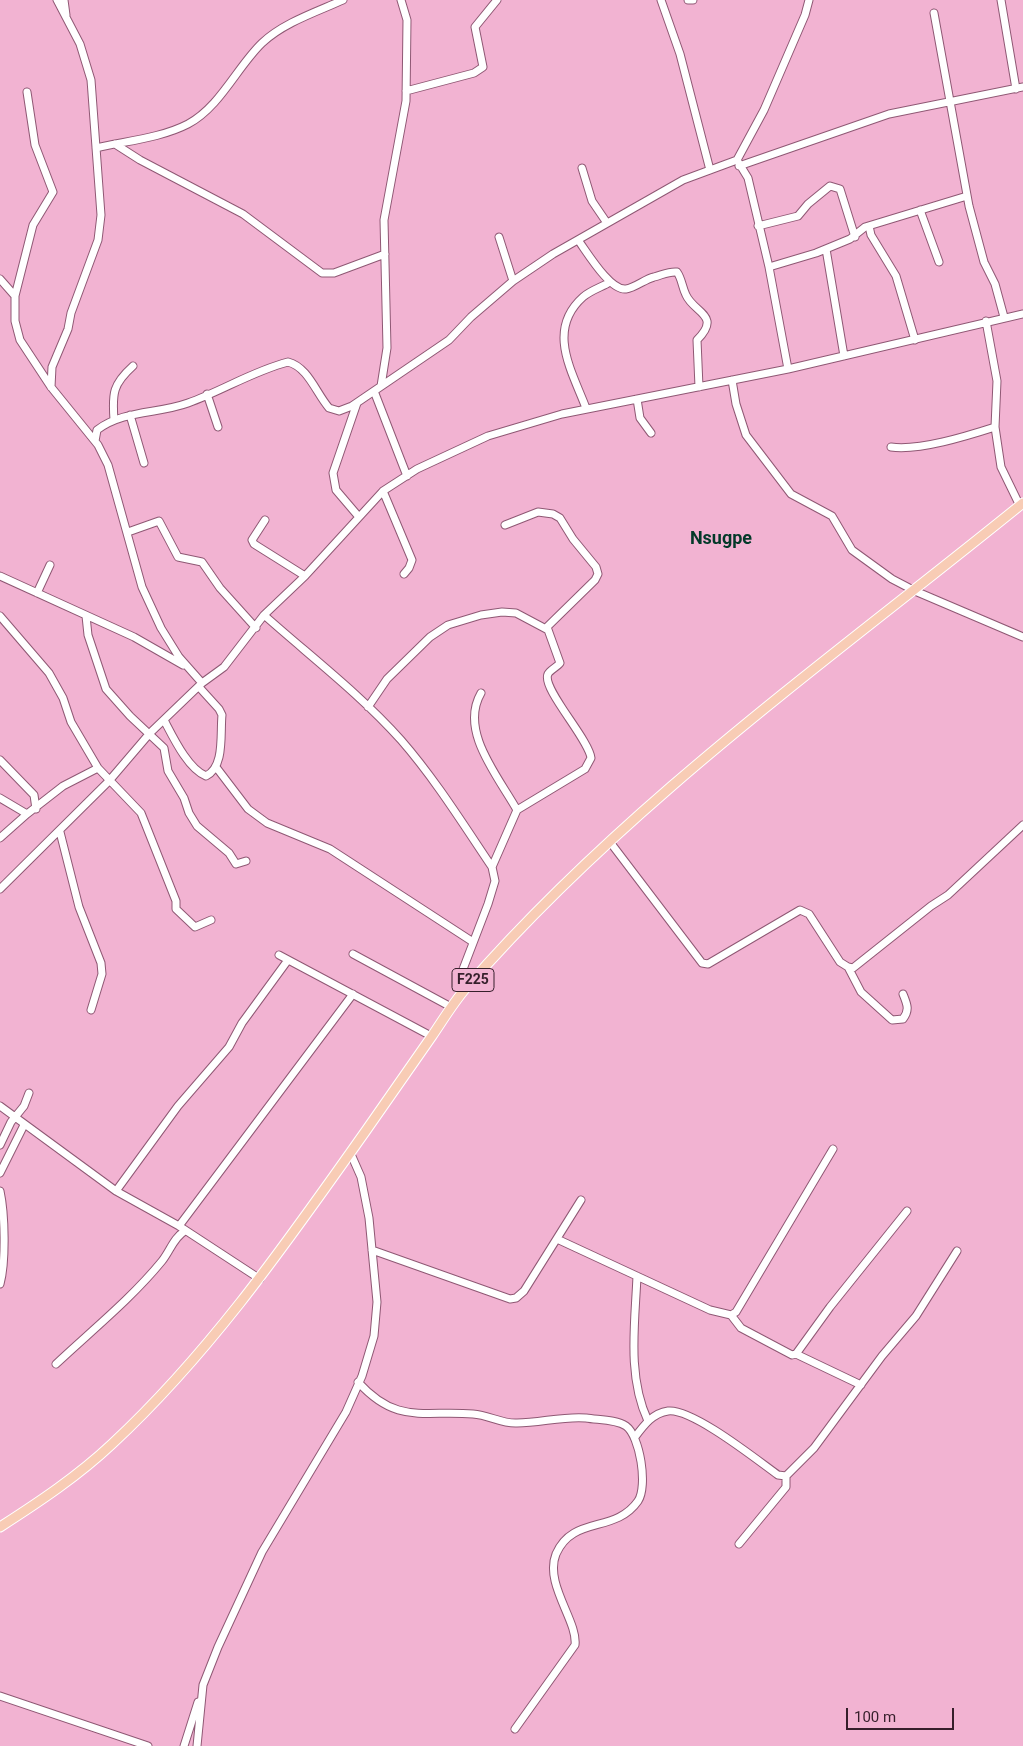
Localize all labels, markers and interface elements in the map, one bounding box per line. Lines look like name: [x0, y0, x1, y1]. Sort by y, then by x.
district label: Nsugpe: [690, 528, 752, 550]
road number: F225: [452, 968, 494, 992]
scale bar: [848, 1698, 956, 1730]
text: 100 m: [854, 1708, 896, 1726]

